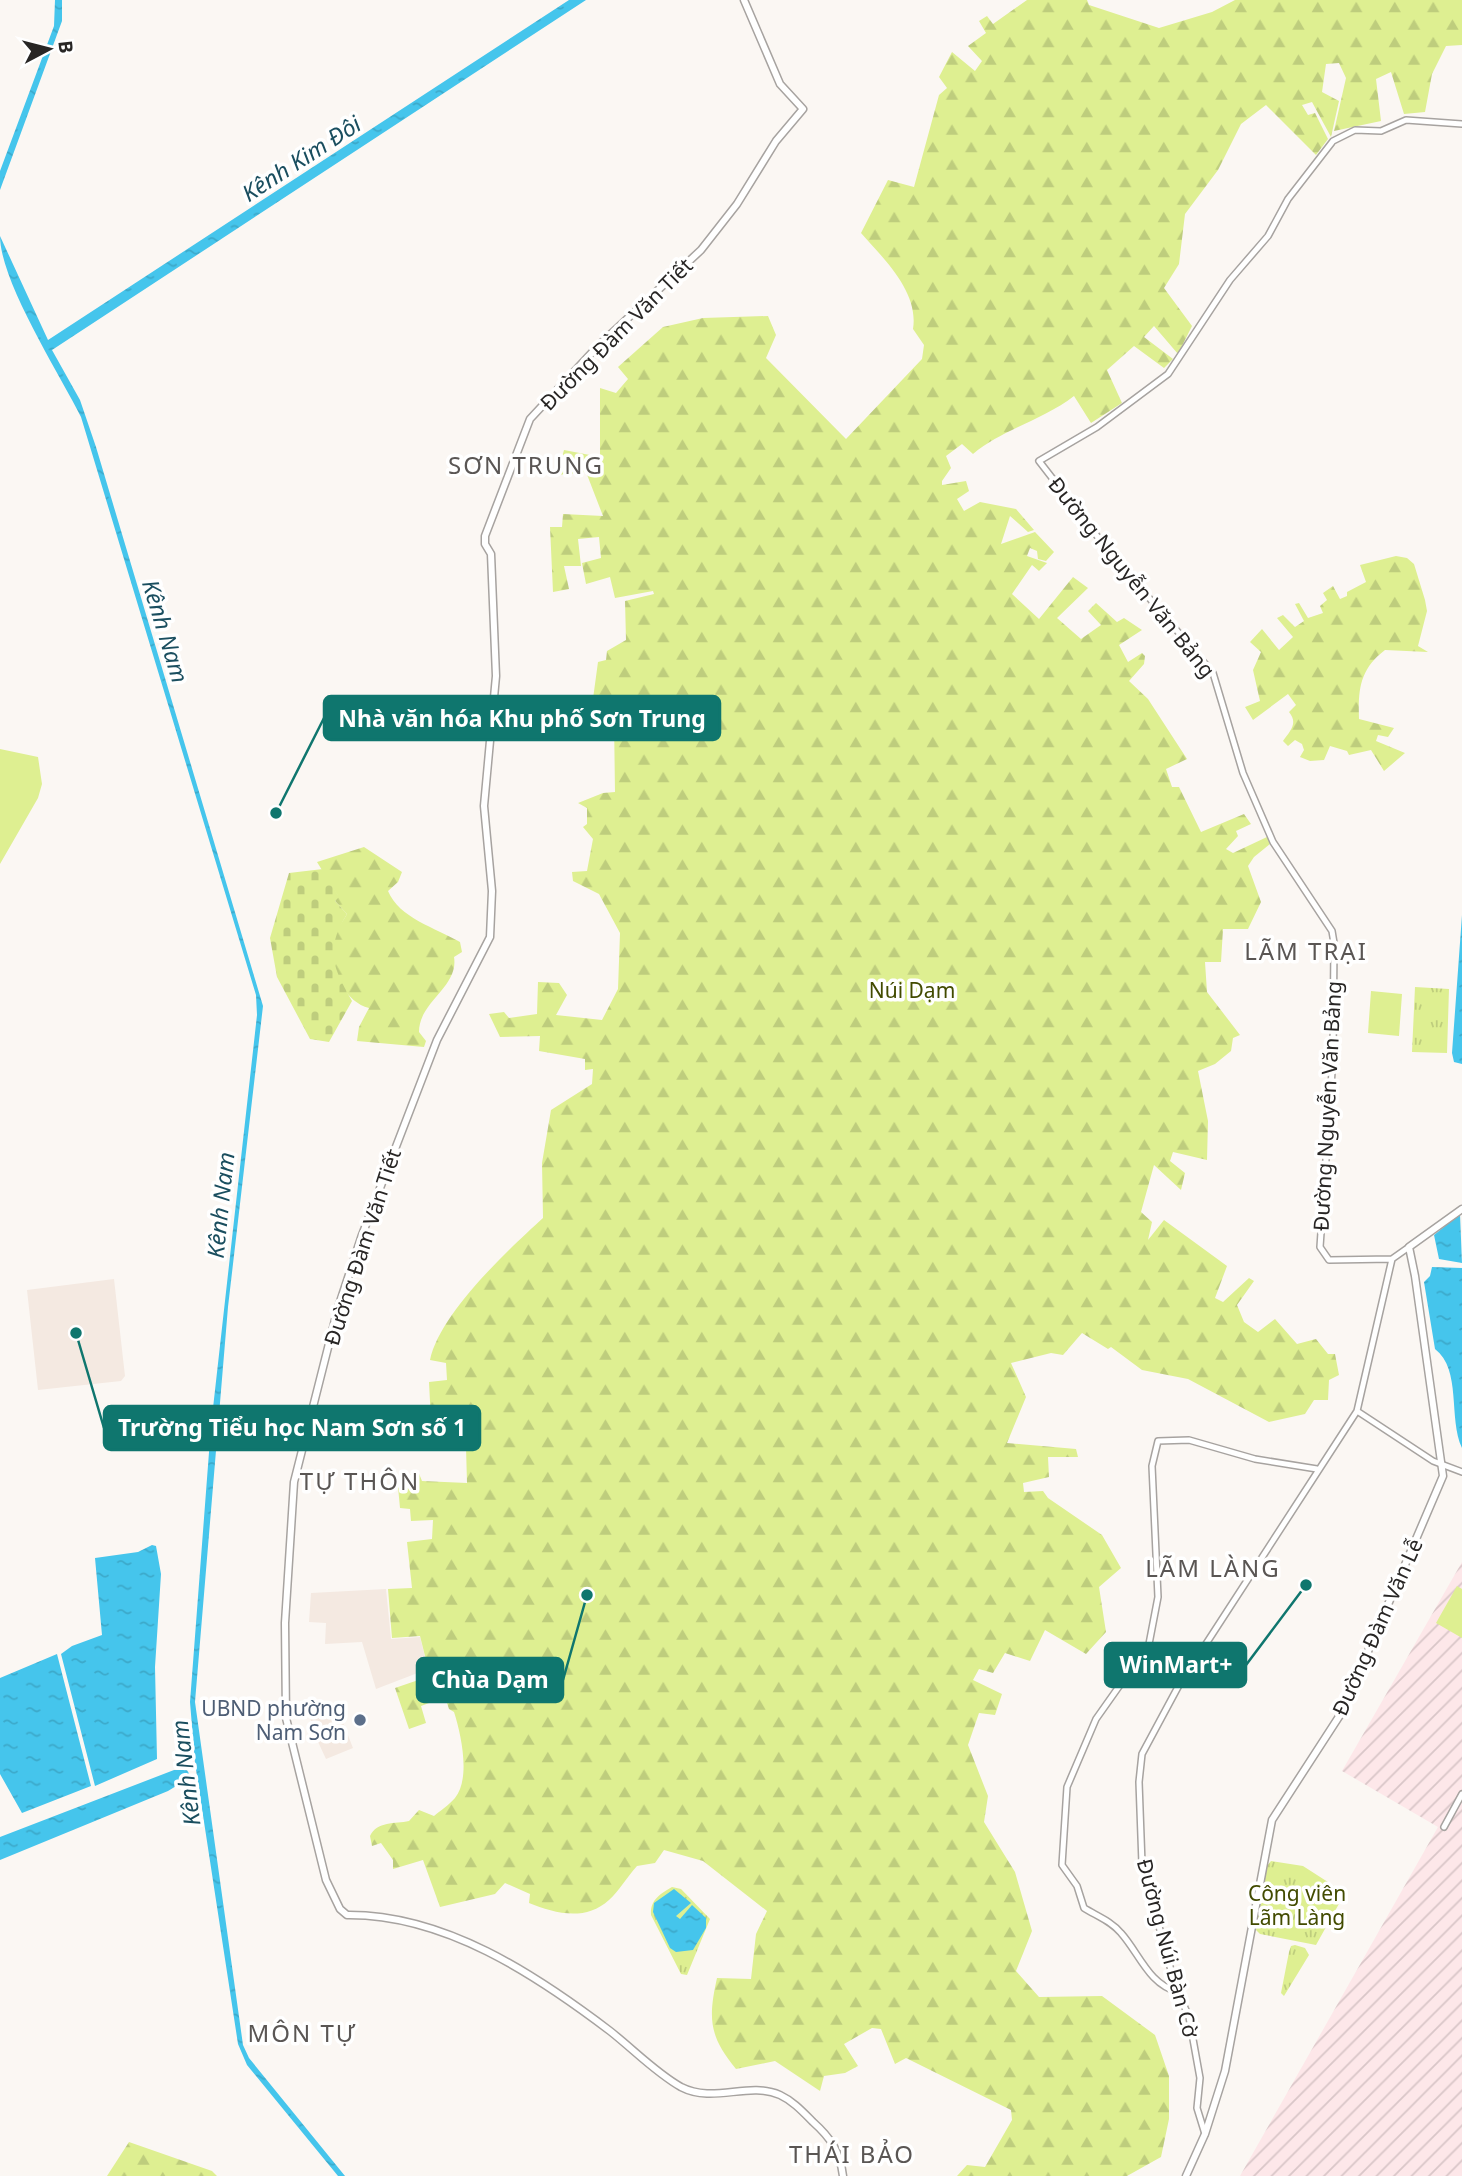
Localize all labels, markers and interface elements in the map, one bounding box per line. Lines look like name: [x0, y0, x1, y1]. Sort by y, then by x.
north arrow: [14, 14, 84, 84]
text: B: [52, 39, 80, 55]
water label: Kênh Kim Đôi: [235, 107, 368, 209]
street label: Đường Đàm Văn Tiết: [534, 251, 699, 416]
district label: SƠN TRUNG: [448, 448, 604, 481]
street label: Đường Nguyễn Văn Bảng: [1042, 471, 1222, 683]
water label: Kênh Nam: [135, 575, 197, 687]
callout: Nhà văn hóa Khu phố Sơn Trung: [324, 696, 720, 740]
text: Nhà văn hóa Khu phố Sơn Trung: [338, 702, 706, 734]
district label: LÃM TRẠI: [1244, 934, 1368, 967]
park label: Núi Dạm: [869, 976, 955, 1004]
street label: Đường Nguyễn Văn Bảng: [1306, 980, 1348, 1232]
street label: Đường Đàm Văn Tiết: [317, 1145, 407, 1349]
water label: Kênh Nam: [199, 1150, 241, 1260]
callout: Trường Tiểu học Nam Sơn số 1: [104, 1406, 480, 1450]
text: Trường Tiểu học Nam Sơn số 1: [118, 1411, 466, 1443]
district label: TỰ THÔN: [300, 1464, 420, 1497]
street label: Đường Đàm Văn Lễ: [1325, 1534, 1429, 1720]
district label: LÃM LÀNG: [1145, 1551, 1281, 1584]
callout: WinMart+: [1105, 1643, 1246, 1687]
text: WinMart+: [1120, 1648, 1232, 1680]
callout: Chùa Dạm: [417, 1658, 563, 1702]
text: Chùa Dạm: [431, 1663, 549, 1695]
place label: UBND phường Nam Sơn: [201, 1694, 346, 1746]
marker: UBND phường Nam Sơn: [352, 1712, 368, 1728]
water label: Kênh Nam: [163, 1718, 207, 1828]
street label: Đường Núi Bàn Cờ: [1131, 1856, 1206, 2041]
park label: Công viên Lãm Làng: [1248, 1879, 1346, 1931]
district label: MÔN TỰ: [247, 2016, 357, 2049]
district label: THÁI BẢO: [789, 2137, 915, 2170]

